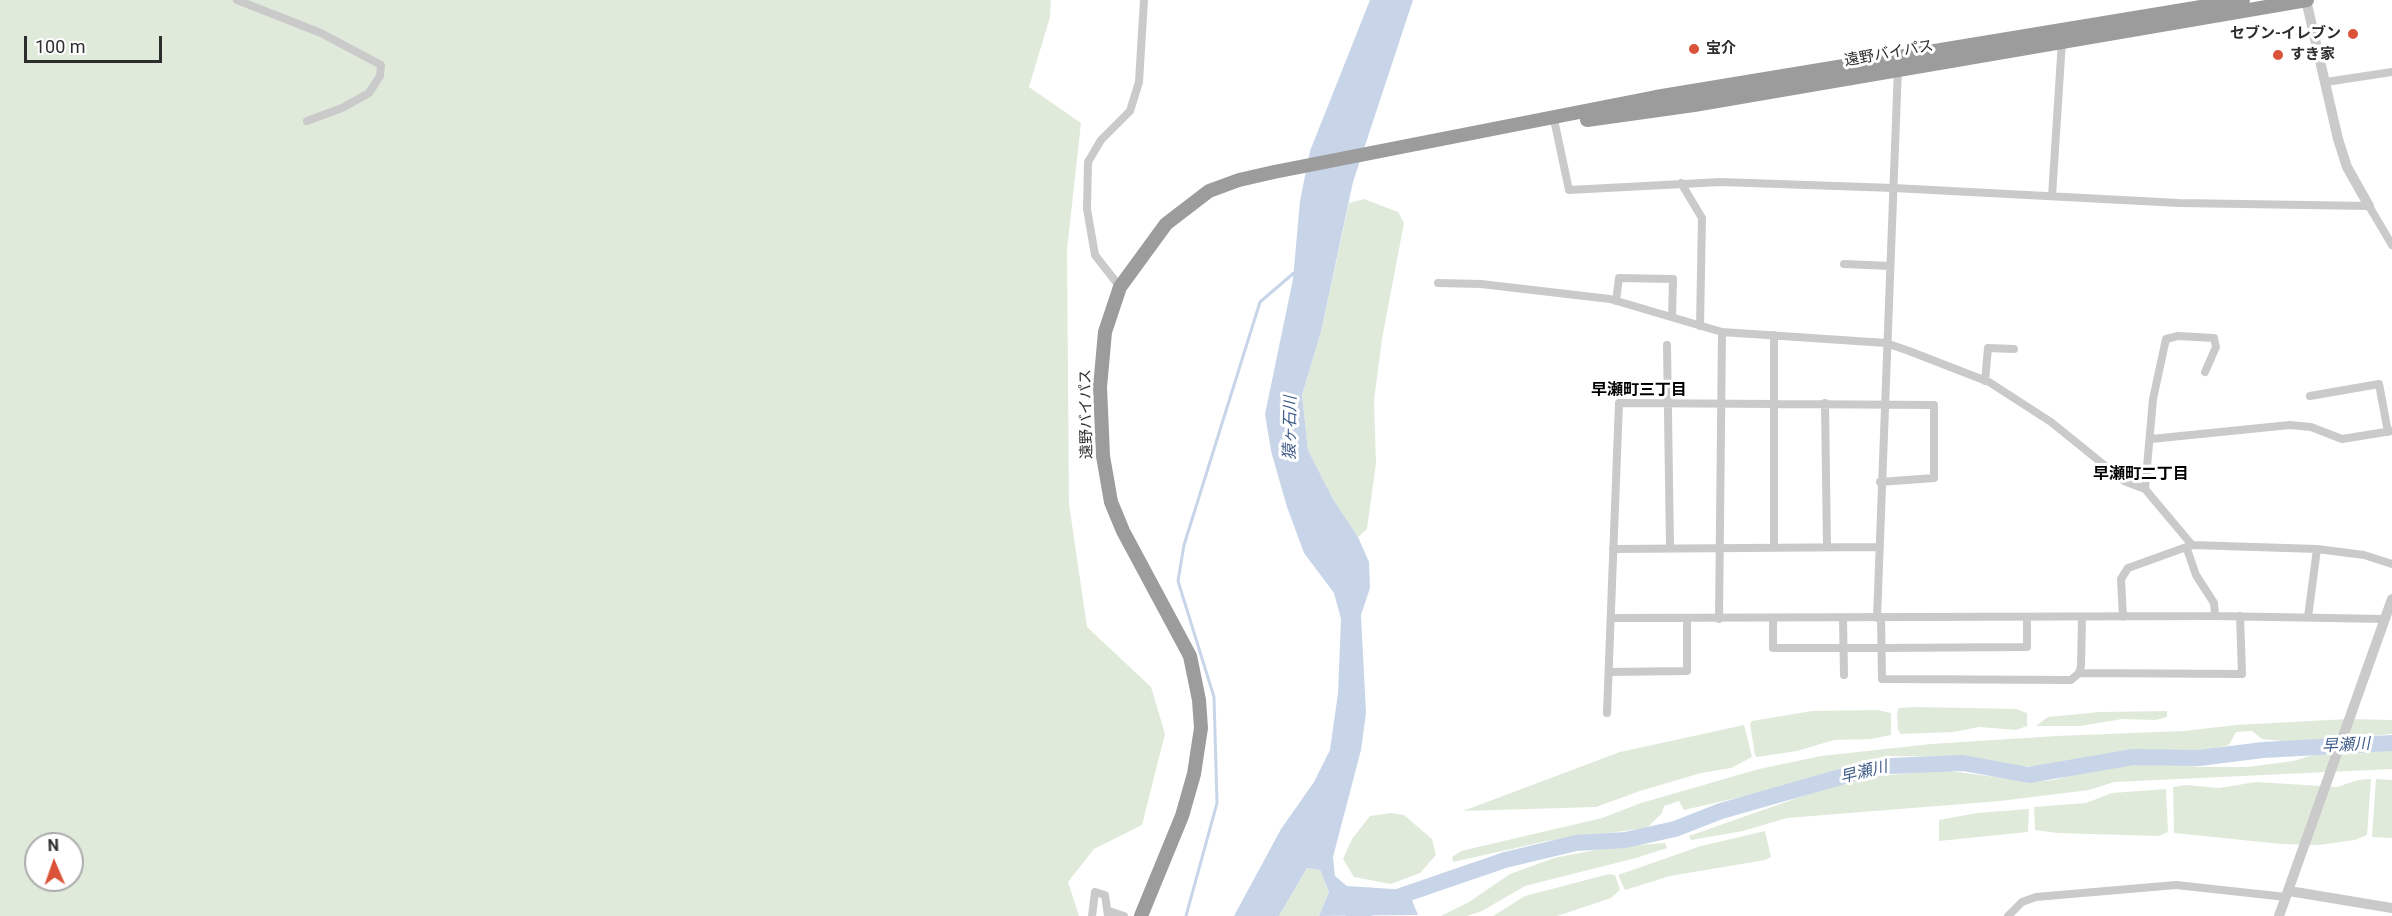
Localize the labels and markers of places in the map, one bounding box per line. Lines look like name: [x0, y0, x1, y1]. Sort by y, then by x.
place label: セブン-イレブン: [2230, 25, 2341, 43]
marker: セブン-イレブン: [2346, 27, 2360, 41]
place label: 宝介: [1706, 40, 1736, 58]
marker: 宝介: [1687, 42, 1701, 56]
place label: すき家: [2290, 46, 2335, 64]
marker: すき家: [2271, 48, 2285, 62]

